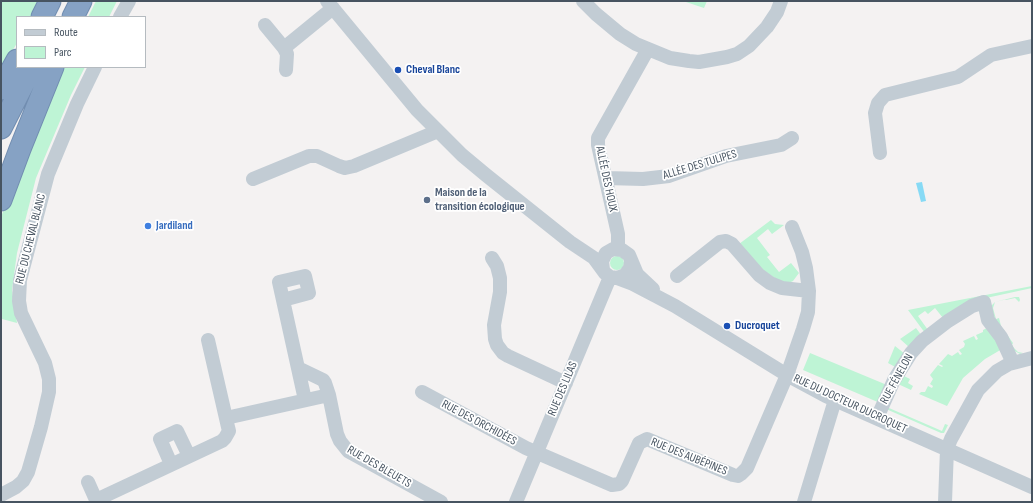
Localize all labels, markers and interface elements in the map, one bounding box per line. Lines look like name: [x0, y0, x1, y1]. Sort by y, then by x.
legend: [16, 16, 146, 68]
text: Route: [54, 25, 78, 40]
text: Parc: [54, 45, 72, 60]
place label: Cheval Blanc: [406, 63, 460, 77]
marker: Cheval Blanc: [393, 65, 403, 75]
street label: ALLÉE DES HOUX: [592, 145, 620, 213]
street label: ALLÉE DES TULIPES: [661, 147, 739, 183]
place label: Maison de la transition écologique: [435, 186, 525, 214]
street label: RUE DU CHEVAL BLANC: [13, 192, 49, 286]
marker: Maison de la transition écologique: [422, 195, 432, 205]
place label: Jardiland: [156, 219, 193, 233]
marker: Jardiland: [143, 221, 153, 231]
place label: Ducroquet: [735, 319, 780, 333]
marker: Ducroquet: [722, 321, 732, 331]
street label: RUE FÉNELON: [877, 351, 917, 407]
street label: RUE DES LILAS: [545, 360, 581, 418]
street label: RUE DU DOCTEUR DUCROQUET: [791, 371, 909, 437]
street label: RUE DES ORCHIDÉES: [439, 397, 519, 449]
street label: RUE DES AUBÉPINES: [649, 435, 729, 479]
street label: RUE DES BLEUETS: [344, 443, 414, 491]

